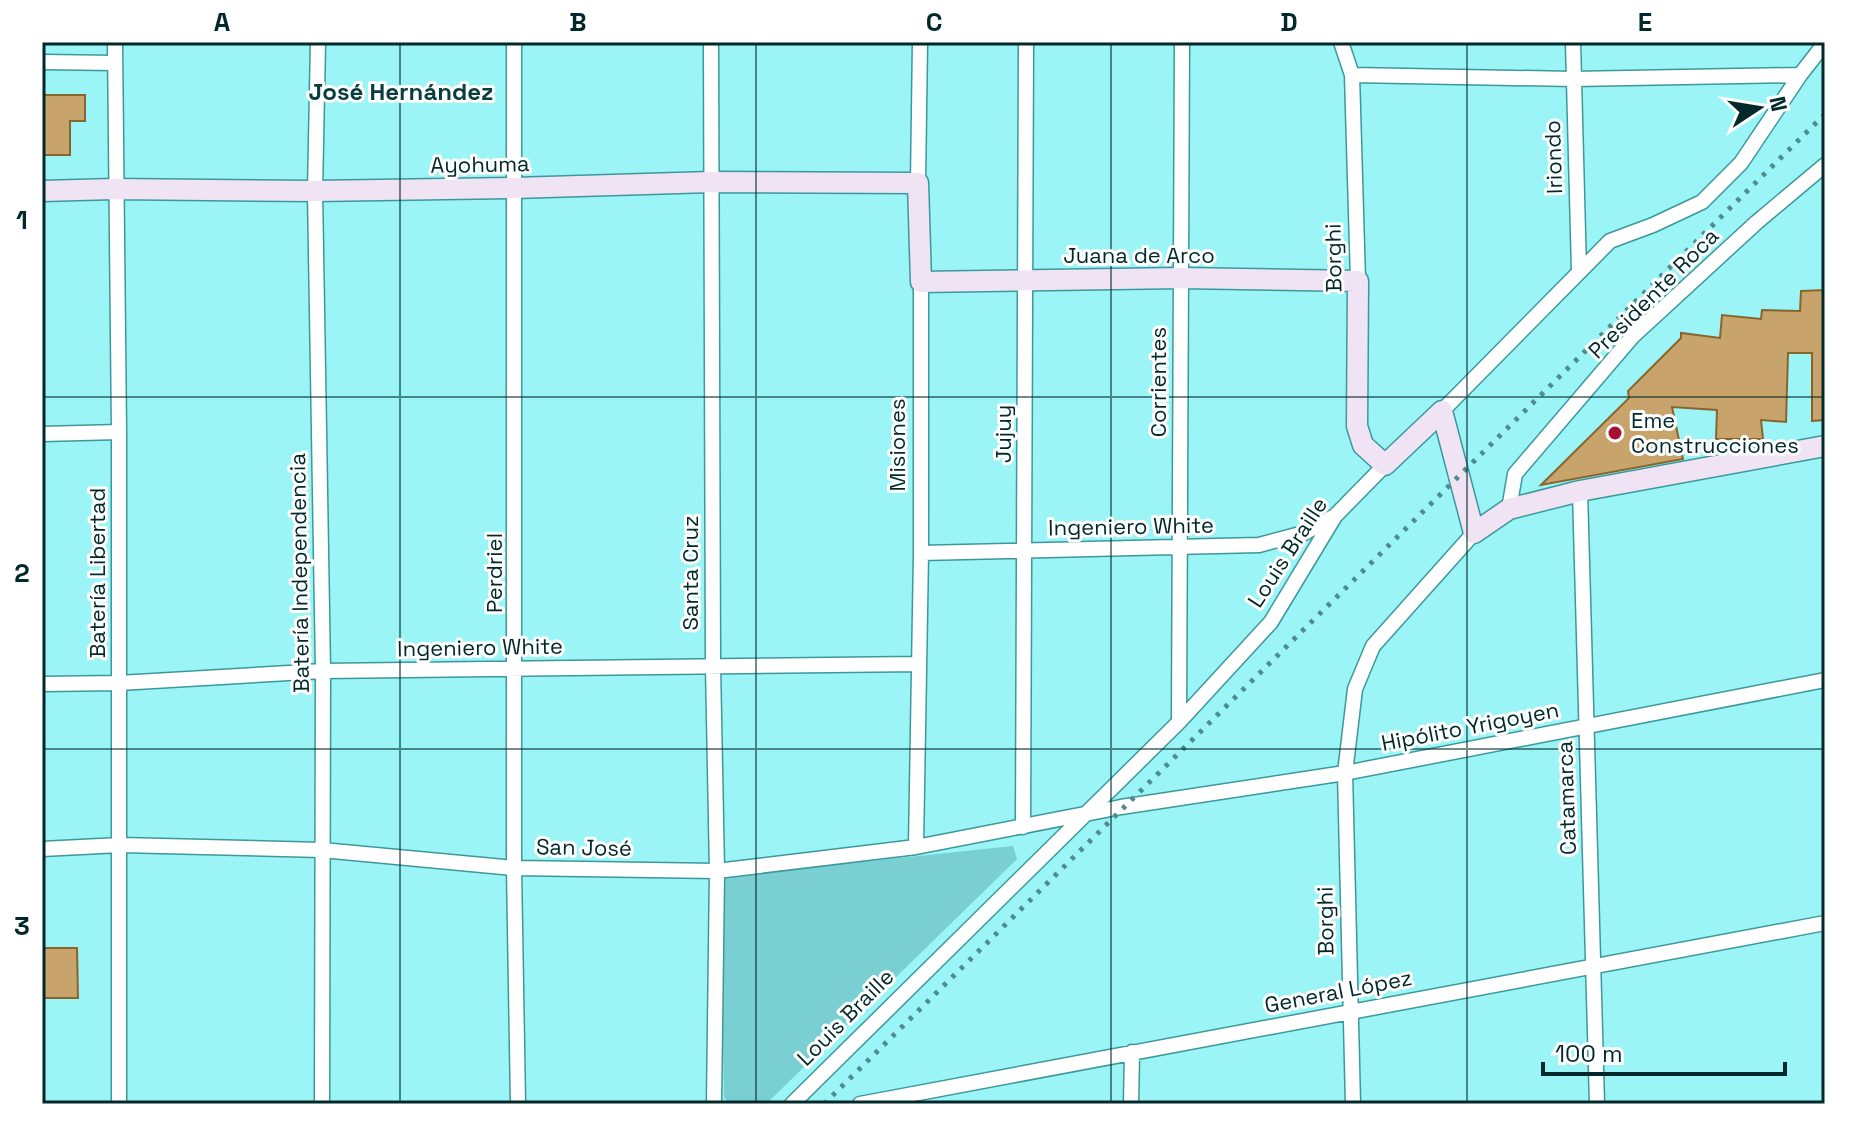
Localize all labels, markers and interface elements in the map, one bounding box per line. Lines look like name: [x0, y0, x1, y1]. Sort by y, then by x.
text: A: [214, 5, 231, 39]
text: B: [569, 5, 587, 39]
text: C: [926, 5, 942, 39]
text: D: [1280, 5, 1298, 39]
text: E: [1638, 5, 1652, 39]
north arrow: [1719, 68, 1799, 148]
district label: José Hernández: [309, 76, 493, 107]
text: N: [1763, 94, 1794, 114]
street label: Iriondo: [1538, 120, 1568, 194]
street label: Ayohuma: [430, 149, 530, 179]
text: 1: [16, 203, 28, 237]
street label: Presidente Roca: [1582, 222, 1724, 364]
street label: Borghi: [1318, 223, 1348, 293]
street label: Juana de Arco: [1063, 241, 1215, 269]
street label: Corrientes: [1144, 327, 1172, 437]
street label: Misiones: [883, 398, 911, 492]
street label: Jujuy: [989, 405, 1017, 463]
place label: Eme Construcciones: [1631, 406, 1799, 459]
marker: Eme Construcciones: [1606, 424, 1624, 442]
street label: Batería Independencia: [283, 453, 315, 693]
street label: Batería Libertad: [83, 488, 111, 658]
street label: Louis Braille: [1241, 492, 1333, 612]
street label: Ingeniero White: [1048, 511, 1214, 541]
street label: Santa Cruz: [676, 515, 704, 631]
street label: Perdriel: [480, 533, 508, 613]
text: 2: [14, 556, 30, 590]
street label: Ingeniero White: [397, 632, 563, 662]
street label: Hipólito Yrigoyen: [1379, 695, 1561, 757]
street label: Catamarca: [1550, 740, 1582, 855]
street label: San José: [536, 832, 632, 862]
street label: Borghi: [1310, 886, 1340, 956]
text: 3: [14, 909, 30, 943]
street label: Louis Braille: [791, 963, 899, 1071]
street label: General López: [1262, 963, 1414, 1019]
scale bar: [1543, 1026, 1785, 1076]
text: 100 m: [1555, 1038, 1623, 1069]

